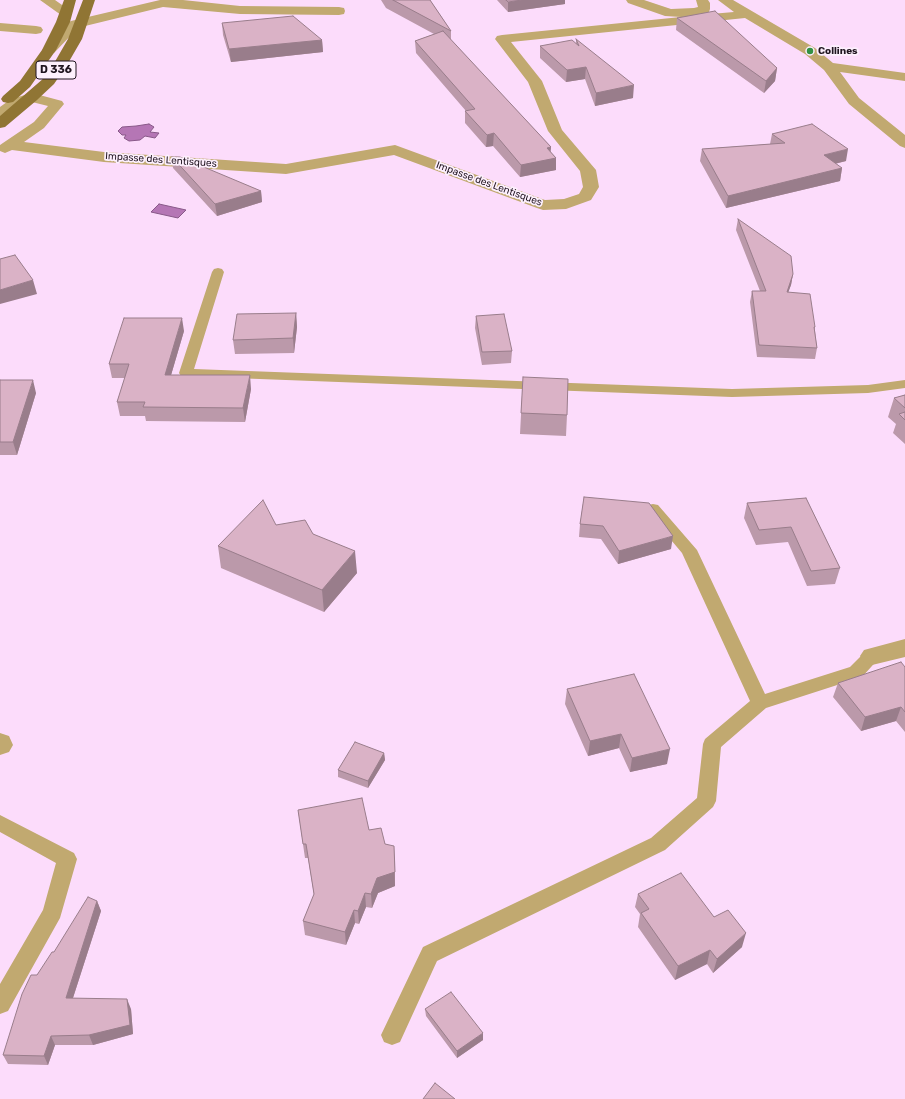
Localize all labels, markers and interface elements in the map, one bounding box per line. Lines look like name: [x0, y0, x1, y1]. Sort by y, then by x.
place label: Collines: [818, 45, 858, 57]
marker: Collines: [805, 46, 815, 56]
road number: D 336: [36, 61, 76, 79]
street label: Impasse des Lentisques: [105, 150, 217, 170]
street label: Impasse des Lentisques: [434, 159, 544, 209]

